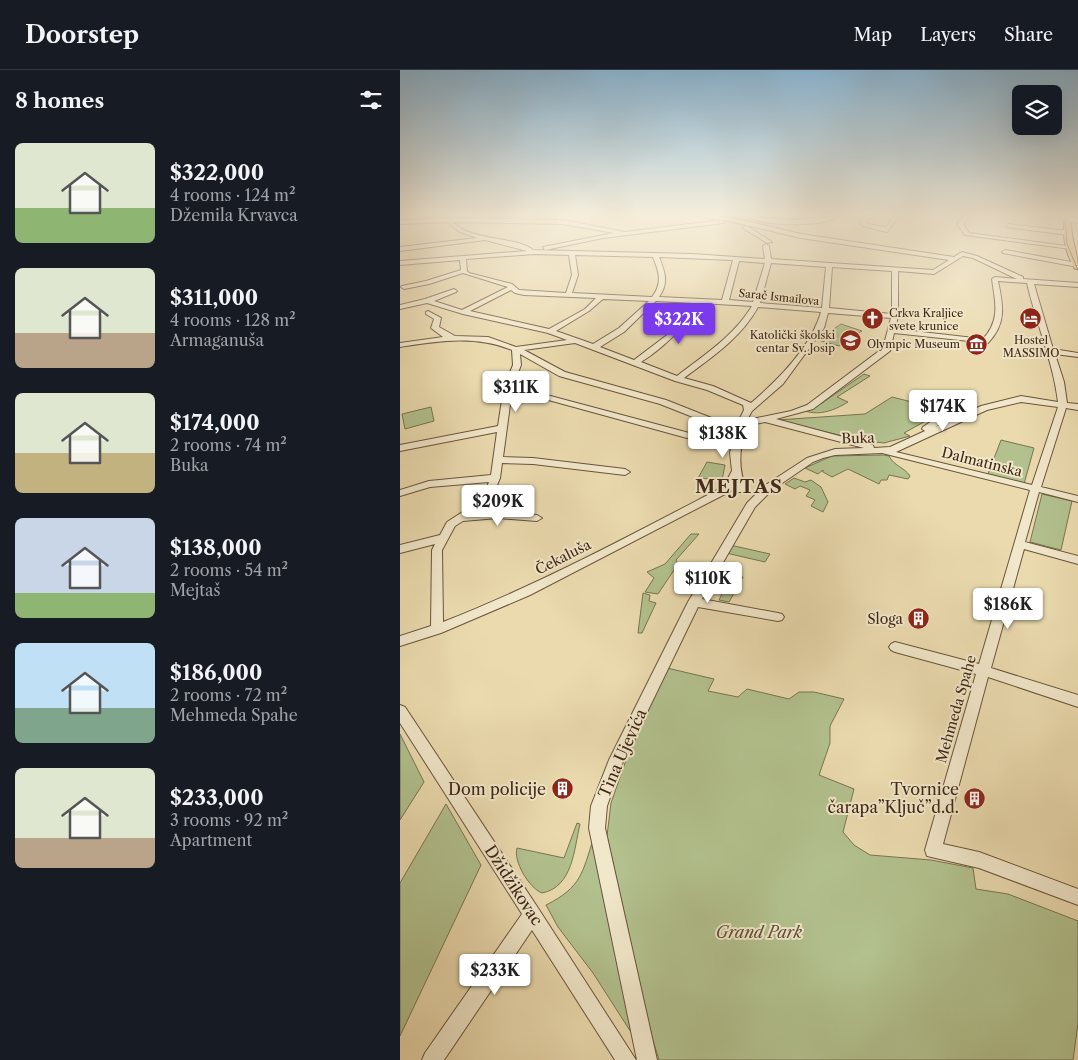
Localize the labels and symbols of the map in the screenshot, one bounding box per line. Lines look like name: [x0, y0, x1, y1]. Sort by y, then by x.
street label: Sarač Ismailova: [738, 286, 820, 308]
pin: $322K: [644, 302, 714, 345]
place label: Crkva Kraljice svete krunice: [889, 306, 963, 333]
church icon: Crkva Kraljice svete krunice: [861, 307, 885, 331]
hotel icon: Hostel MASSIMO: [1019, 307, 1043, 331]
place label: Katolički školski centar Sv. Josip: [750, 328, 836, 355]
school or university icon: Katolički školski centar Sv. Josip: [839, 329, 863, 353]
museum icon: Olympic Museum: [964, 332, 988, 356]
place label: Hostel MASSIMO: [1003, 333, 1059, 360]
place label: Olympic Museum: [867, 337, 961, 351]
pin: $311K: [481, 370, 551, 413]
pin: $174K: [908, 390, 978, 432]
pin: $138K: [688, 416, 758, 459]
street label: Buka: [841, 428, 876, 448]
street label: Dalmatinska: [940, 443, 1025, 481]
district label: MEJTAS: [695, 475, 783, 498]
pin: $209K: [463, 484, 533, 527]
street label: Čekaluša: [532, 534, 594, 579]
pin: $110K: [673, 562, 743, 604]
pin: $186K: [973, 588, 1043, 630]
building icon: Sloga: [907, 607, 931, 631]
place label: Sloga: [867, 610, 904, 628]
street label: Mehmeda Spahe: [932, 653, 980, 765]
street label: Tina Ujevića: [594, 705, 651, 801]
building icon: Dom policije: [550, 777, 574, 801]
place label: Dom policije: [448, 779, 546, 799]
place label: Tvornice čarapa”Ključ”d.d.: [828, 779, 959, 817]
building icon: Tvornice čarapa”Ključ”d.d.: [963, 786, 987, 810]
street label: Džidžikovac: [481, 841, 547, 929]
park label: Grand Park: [716, 922, 803, 942]
pin: $233K: [460, 954, 530, 996]

